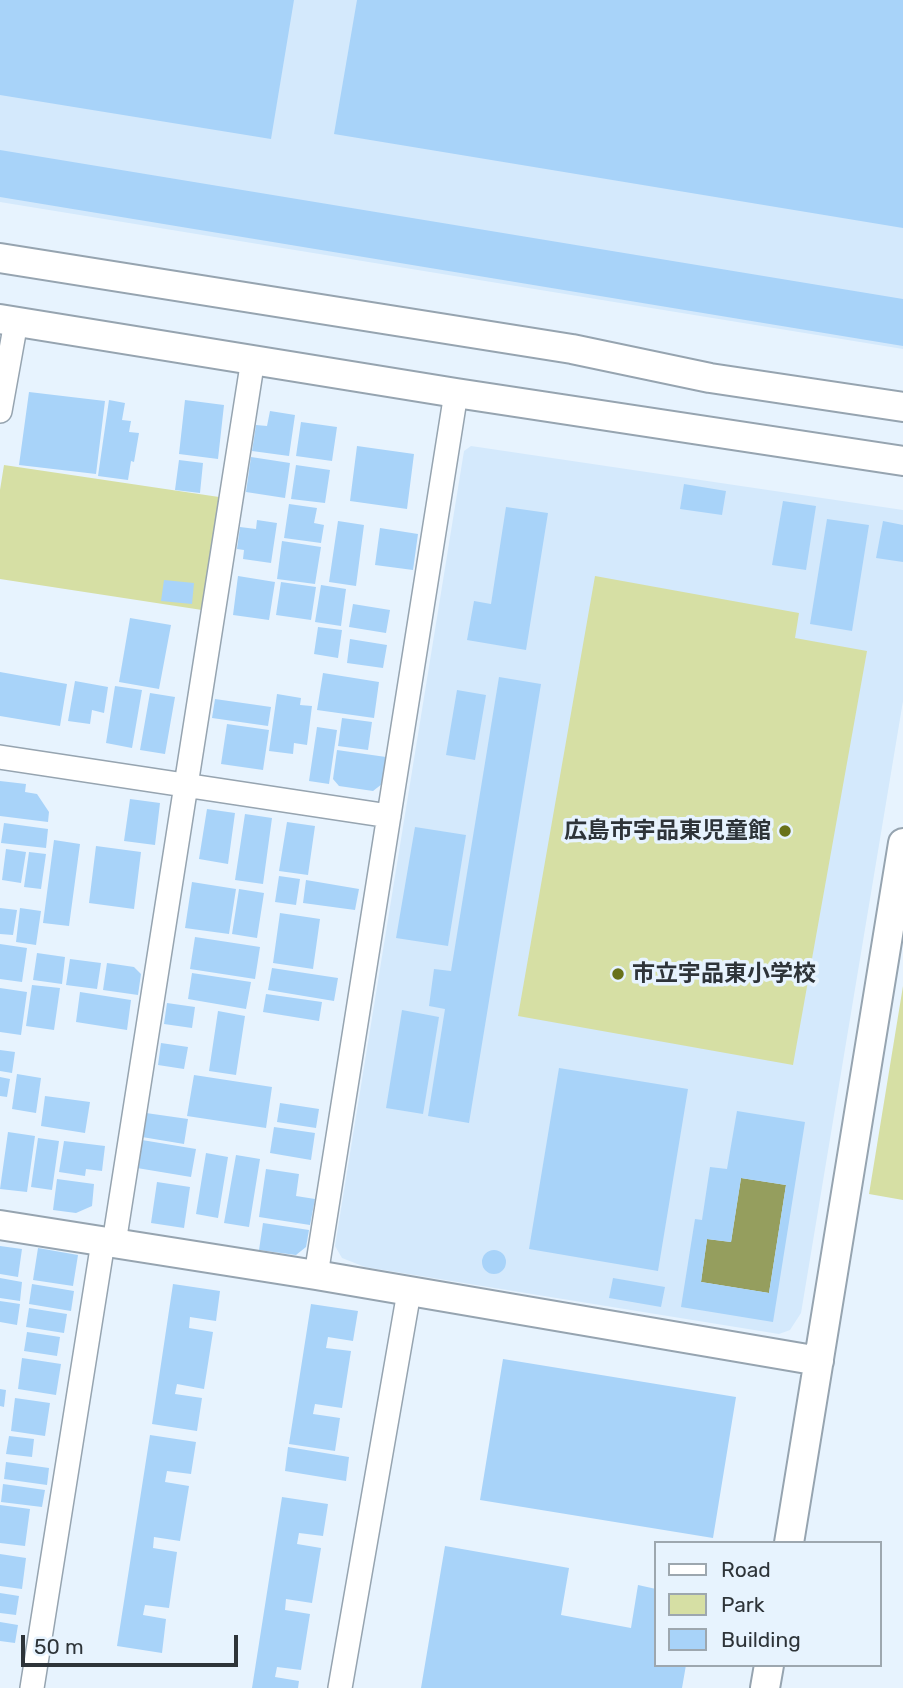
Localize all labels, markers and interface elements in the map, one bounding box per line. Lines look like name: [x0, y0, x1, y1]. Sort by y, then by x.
place label: 広島市宇品東児童館: [564, 817, 771, 845]
marker: 広島市宇品東児童館: [777, 823, 793, 839]
place label: 市立宇品東小学校: [632, 960, 816, 988]
marker: 市立宇品東小学校: [610, 966, 626, 982]
legend: [654, 1541, 882, 1667]
text: Road: [721, 1557, 771, 1582]
text: Park: [721, 1592, 765, 1617]
scale bar: [24, 1622, 242, 1666]
text: Building: [721, 1627, 801, 1652]
text: 50 m: [34, 1634, 84, 1659]

